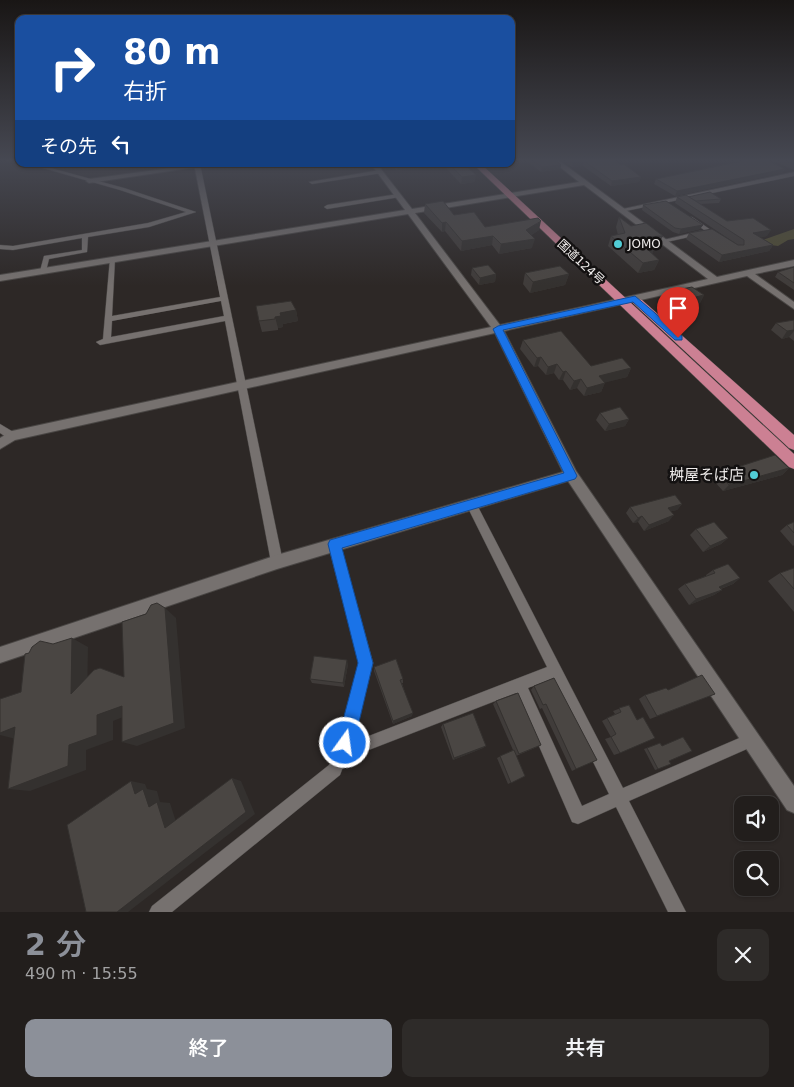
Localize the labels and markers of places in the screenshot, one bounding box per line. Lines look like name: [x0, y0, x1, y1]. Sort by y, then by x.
place label: JOMO: [627, 237, 661, 251]
marker: JOMO: [612, 238, 624, 250]
pin: [657, 287, 699, 338]
place label: 桝屋そば店: [669, 466, 744, 484]
marker: 桝屋そば店: [748, 469, 760, 481]

